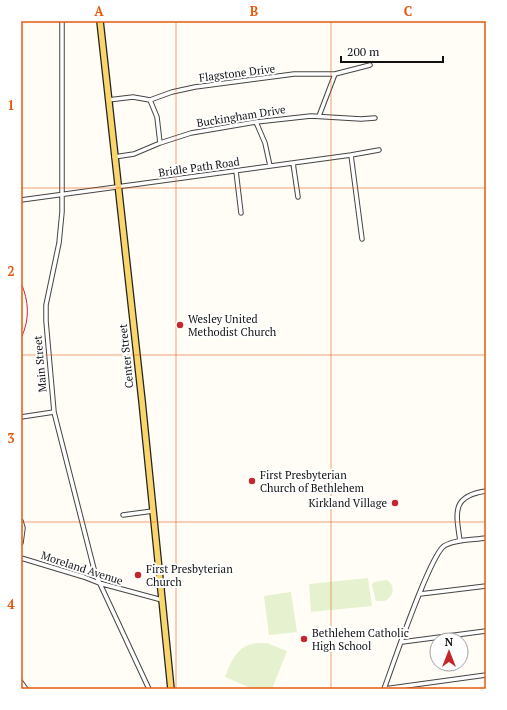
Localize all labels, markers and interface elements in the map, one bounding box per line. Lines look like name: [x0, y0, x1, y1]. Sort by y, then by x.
text: A: [94, 2, 104, 20]
text: B: [250, 2, 258, 20]
text: C: [404, 2, 412, 20]
scale bar: [341, 38, 443, 64]
text: 200 m: [347, 44, 380, 59]
street label: Flagstone Drive: [198, 61, 276, 85]
text: 1: [7, 96, 15, 114]
street label: Buckingham Drive: [195, 102, 287, 130]
street label: Bridle Path Road: [158, 154, 240, 180]
text: 2: [7, 262, 15, 280]
place label: Wesley United Methodist Church: [188, 312, 277, 339]
marker: Wesley United Methodist Church: [175, 320, 185, 330]
street label: Center Street: [116, 323, 136, 389]
street label: Main Street: [31, 335, 49, 393]
text: 3: [7, 429, 15, 447]
place label: First Presbyterian Church of Bethlehem: [260, 468, 365, 495]
marker: First Presbyterian Church of Bethlehem: [247, 476, 257, 486]
place label: Kirkland Village: [308, 496, 387, 510]
marker: Kirkland Village: [390, 498, 400, 508]
street label: Moreland Avenue: [39, 548, 125, 588]
place label: First Presbyterian Church: [146, 562, 233, 589]
marker: First Presbyterian Church: [133, 570, 143, 580]
text: 4: [7, 595, 15, 613]
place label: Bethlehem Catholic High School: [312, 626, 409, 653]
north arrow: [429, 632, 469, 672]
marker: Bethlehem Catholic High School: [299, 634, 309, 644]
text: N: [445, 635, 454, 649]

